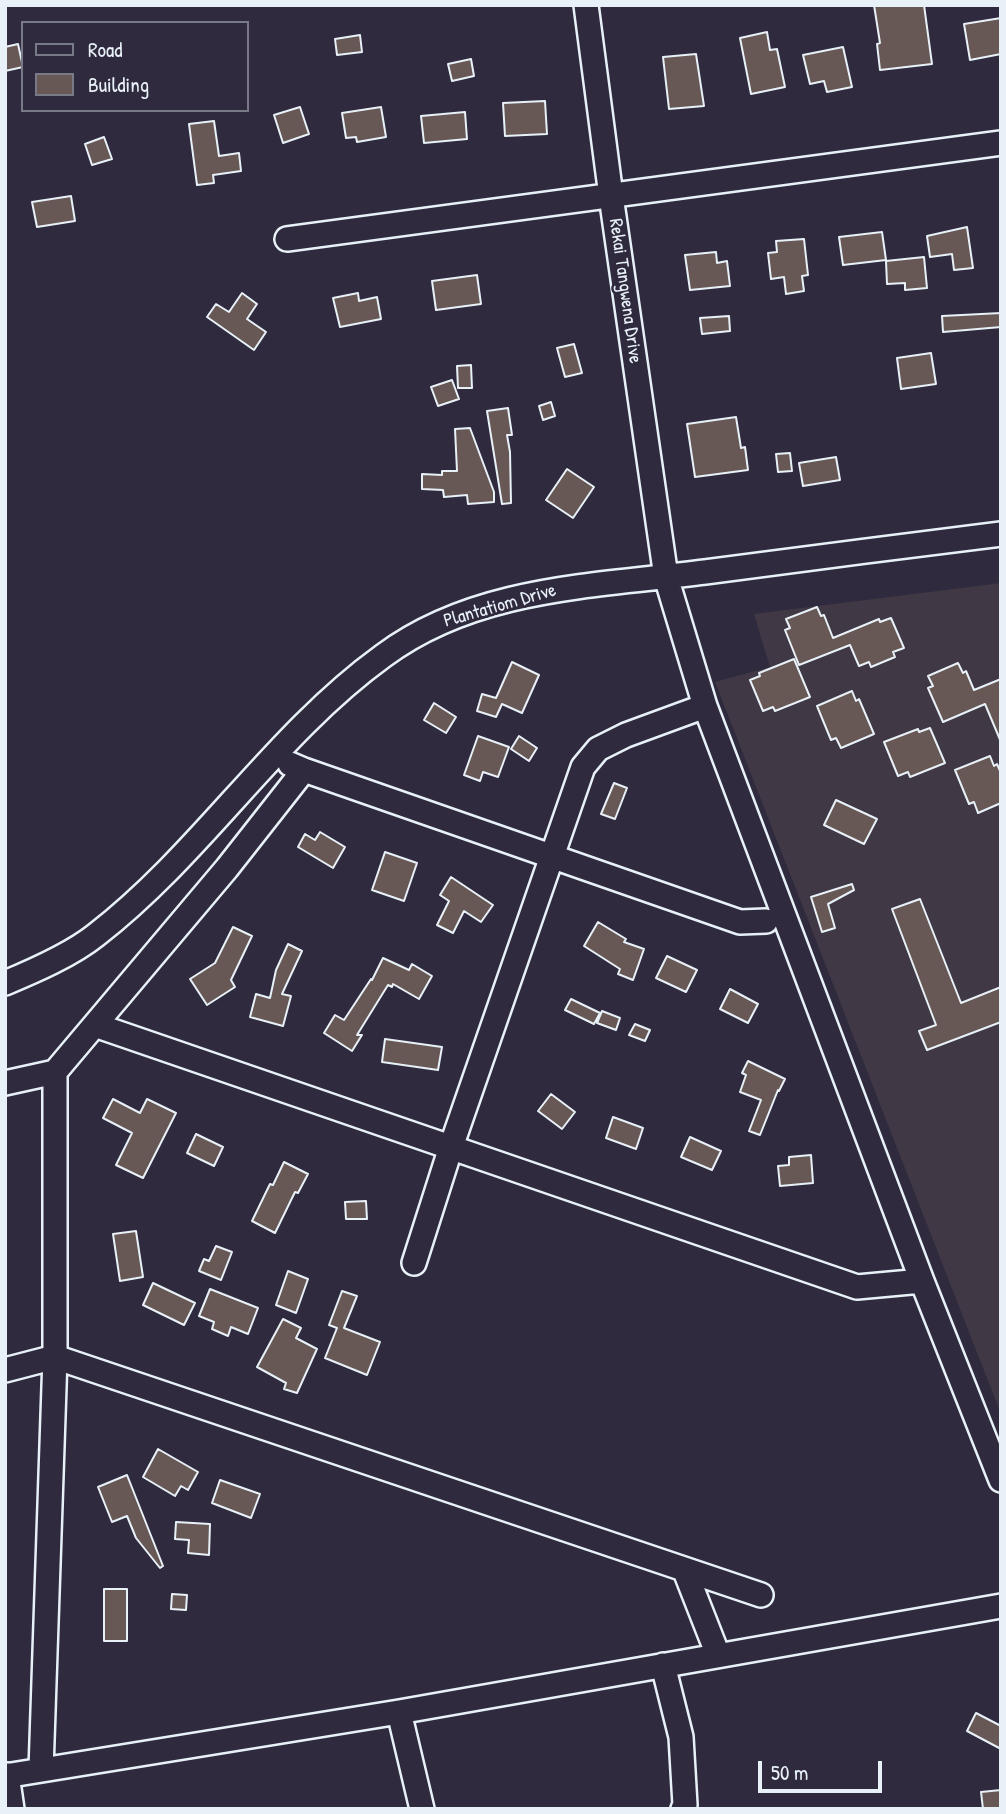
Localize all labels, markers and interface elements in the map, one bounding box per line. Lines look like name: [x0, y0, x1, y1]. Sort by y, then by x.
legend: [21, 21, 248, 112]
text: Road: [88, 35, 122, 64]
text: Building: [88, 70, 149, 99]
street label: Rekai Tangwena Drive: [604, 217, 646, 365]
street label: Plantatiom Drive: [441, 579, 559, 633]
scale bar: [761, 1748, 885, 1792]
text: 50 m: [771, 1758, 808, 1787]

